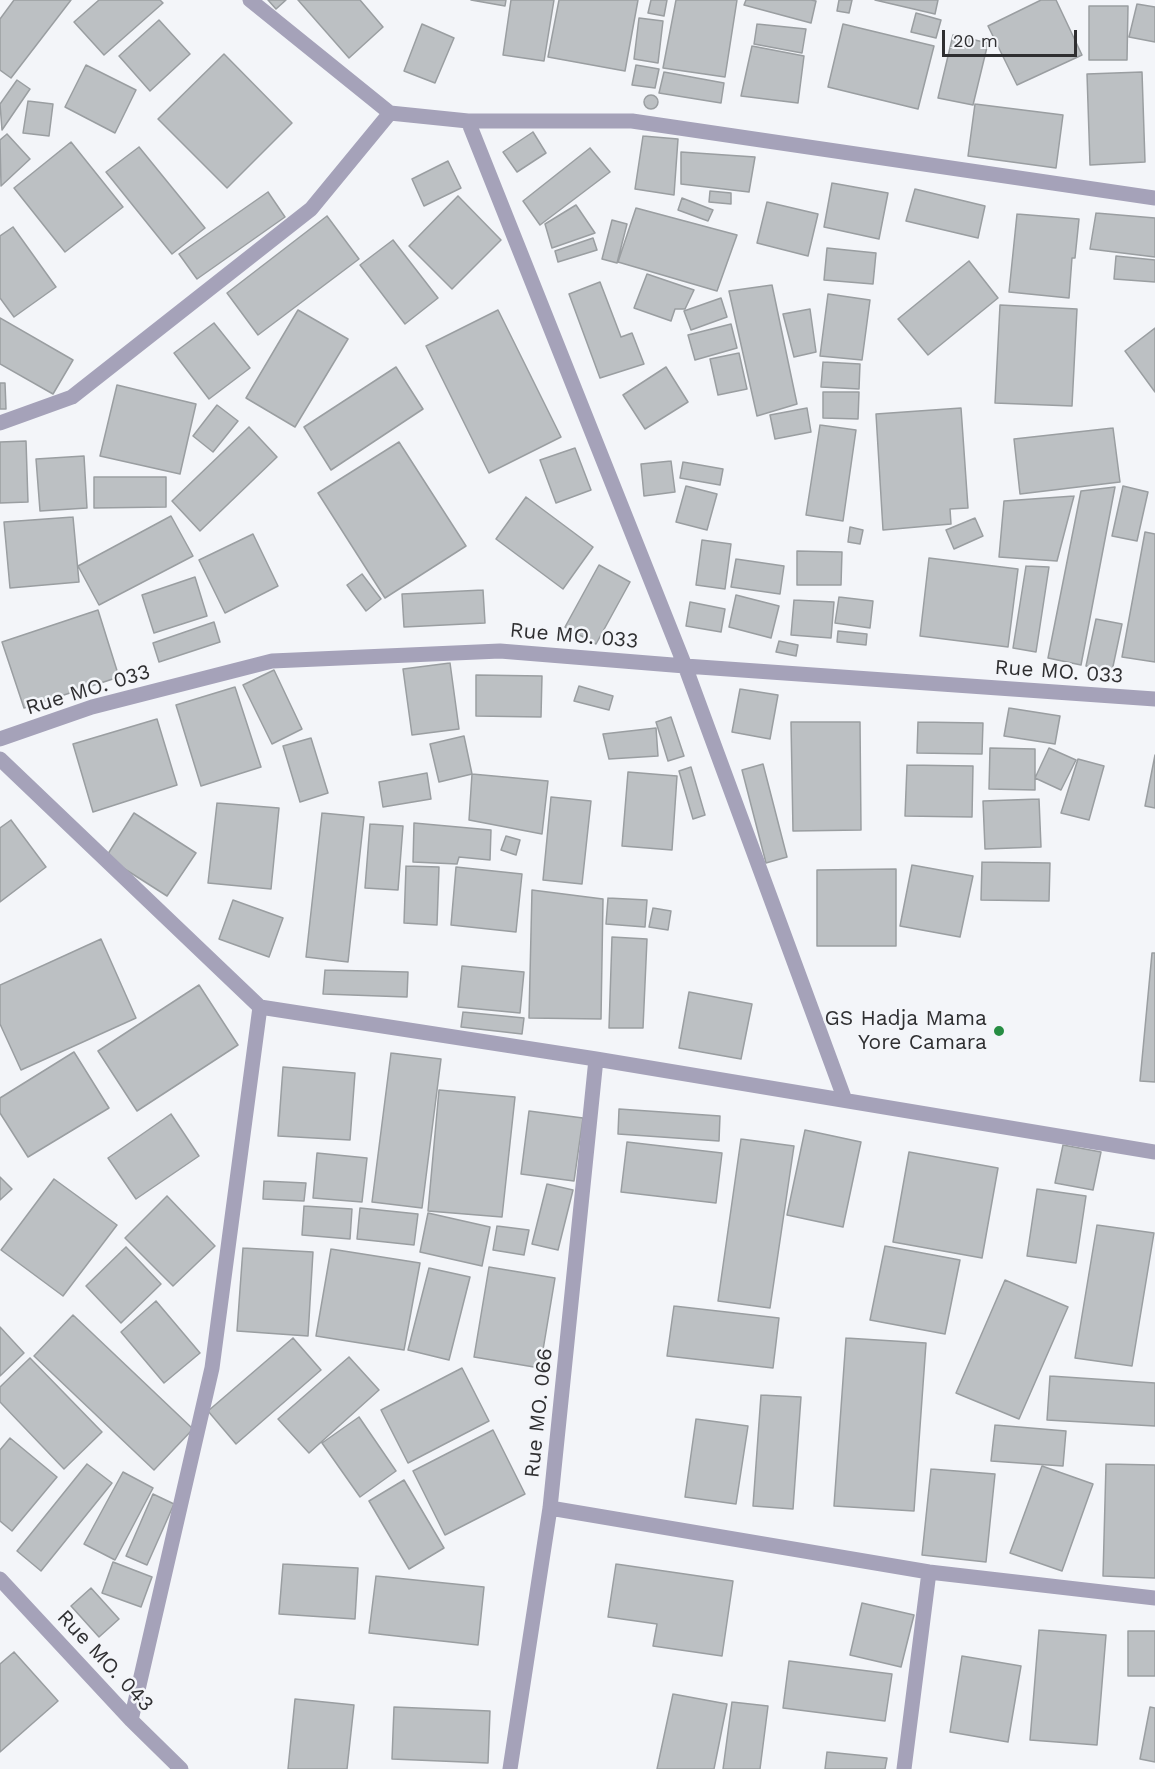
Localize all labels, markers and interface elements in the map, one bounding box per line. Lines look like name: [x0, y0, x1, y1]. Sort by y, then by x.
scale bar: [945, 18, 1080, 56]
text: 20 m: [953, 30, 998, 51]
street label: Rue MO. 033: [509, 618, 639, 654]
street label: Rue MO. 033: [994, 655, 1124, 689]
street label: Rue MO. 033: [23, 659, 153, 721]
place label: GS Hadja Mama Yore Camara: [825, 1006, 987, 1056]
marker: GS Hadja Mama Yore Camara: [992, 1024, 1006, 1038]
street label: Rue MO. 066: [520, 1347, 558, 1479]
street label: Rue MO. 043: [52, 1605, 158, 1717]

